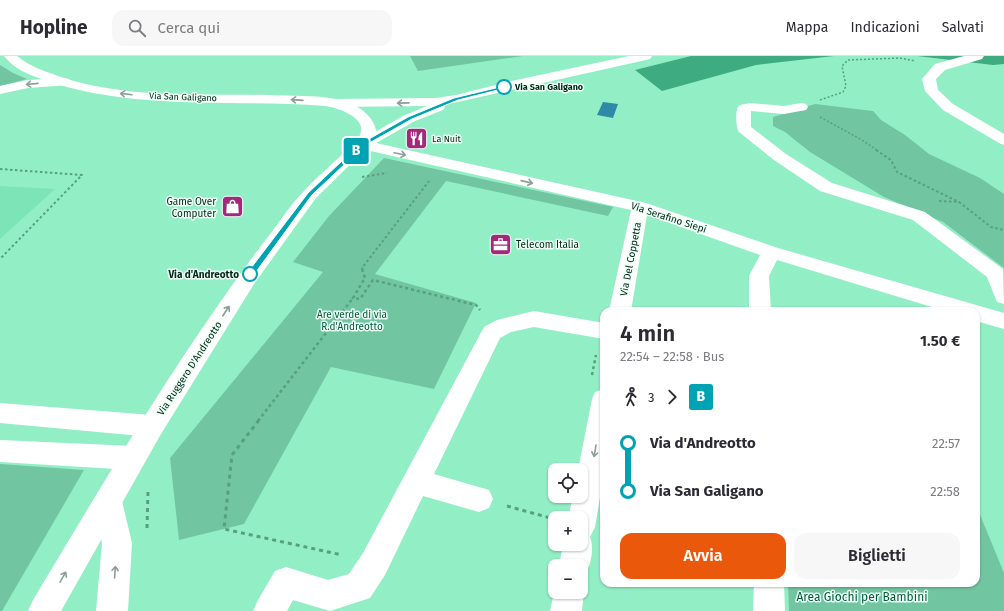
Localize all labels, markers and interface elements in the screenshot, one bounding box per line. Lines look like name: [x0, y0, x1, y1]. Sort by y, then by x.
search box: [112, 10, 392, 46]
text: Hopline: [20, 16, 88, 39]
icon: search: [126, 17, 148, 39]
text: Cerca qui: [158, 19, 220, 37]
text: Mappa: [786, 19, 828, 36]
text: Indicazioni: [850, 19, 920, 36]
text: Salvati: [942, 19, 984, 36]
marker: Via San Galigano: [496, 79, 512, 95]
one-way arrow: [26, 80, 39, 88]
place label: Via San Galigano: [514, 82, 583, 92]
one-way arrow: [119, 90, 132, 98]
street label: Via San Galigano: [149, 91, 217, 103]
one-way arrow: [291, 96, 304, 103]
one-way arrow: [397, 99, 410, 107]
restaurant icon: La Nuit: [403, 126, 429, 152]
place label: La Nuit: [432, 134, 462, 144]
line badge: B: [343, 138, 369, 164]
text: B: [352, 142, 360, 159]
one-way arrow: [393, 150, 406, 158]
one-way arrow: [520, 178, 533, 186]
shop icon: Game Over Computer: [219, 194, 245, 220]
place label: Game Over Computer: [166, 196, 216, 220]
street label: Via Serafino Siepi: [629, 200, 708, 236]
street label: Via Del Coppetta: [618, 221, 644, 297]
office icon: Telecom Italia: [488, 231, 514, 257]
place label: Telecom Italia: [516, 239, 579, 251]
marker: Via d'Andreotto: [242, 266, 258, 282]
place label: Via d'Andreotto: [167, 269, 239, 281]
one-way arrow: [222, 306, 230, 317]
park label: Are verde di via R.d'Andreotto: [317, 309, 387, 333]
street label: Via Ruggero D'Andreotto: [155, 319, 225, 418]
text: 4 min: [620, 320, 675, 347]
text: 1.50 €: [920, 332, 960, 350]
text: 22:54 – 22:58 · Bus: [620, 349, 724, 364]
icon: walk: [620, 386, 642, 408]
icon: forward: [661, 386, 683, 408]
text: B: [697, 388, 705, 405]
text: 3: [648, 390, 655, 405]
text: Via d'Andreotto: [650, 434, 756, 452]
text: 22:57: [932, 436, 960, 451]
one-way arrow: [590, 444, 598, 457]
map controls: [548, 463, 588, 599]
button: locate: [548, 463, 588, 503]
text: Via San Galigano: [650, 482, 764, 500]
text: 22:58: [930, 484, 960, 499]
button: +: [548, 511, 588, 551]
button: Avvia: [620, 533, 786, 579]
button: Biglietti: [794, 533, 960, 579]
button: −: [548, 559, 588, 599]
one-way arrow: [111, 566, 118, 579]
one-way arrow: [60, 571, 68, 583]
park label: Area Giochi per Bambini: [796, 590, 928, 604]

